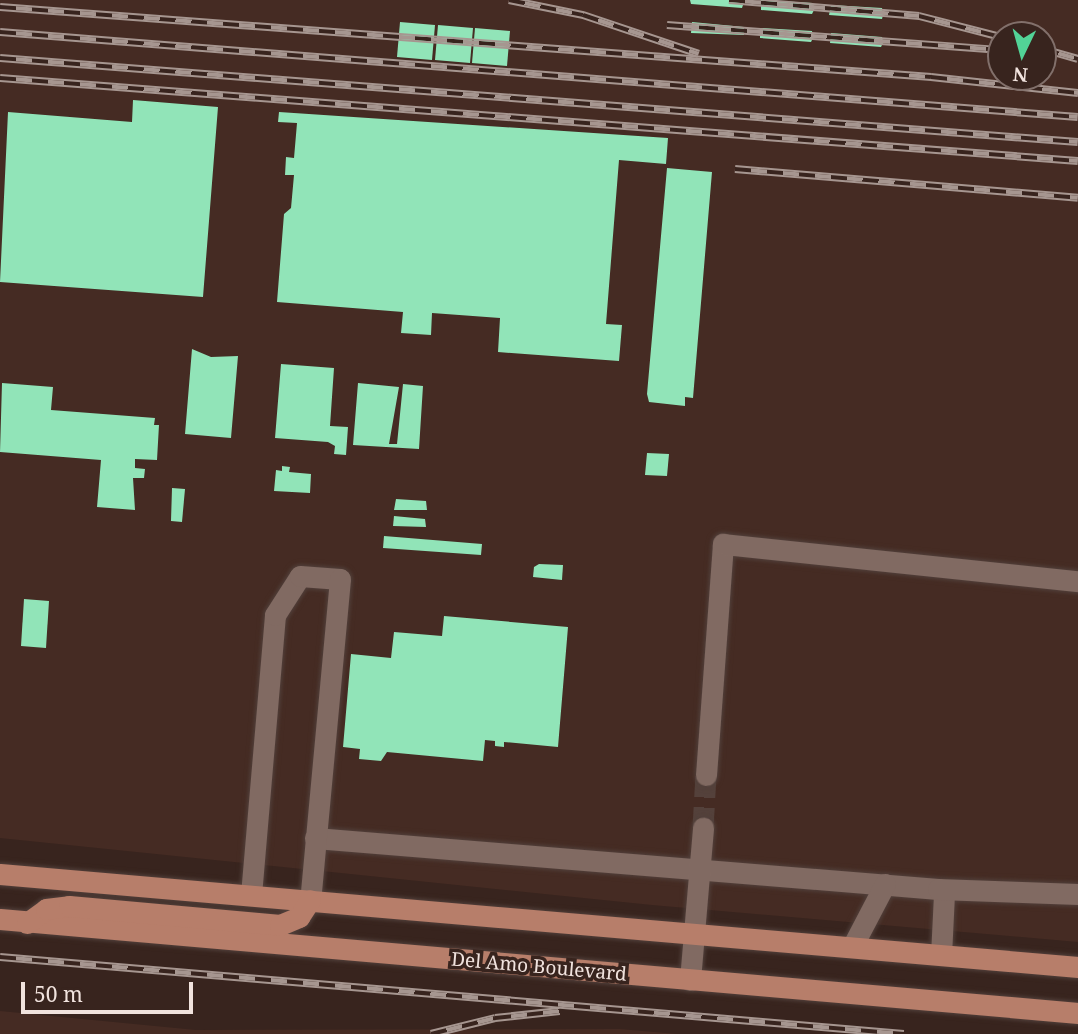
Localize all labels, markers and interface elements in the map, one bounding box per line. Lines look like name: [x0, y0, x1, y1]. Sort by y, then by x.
north arrow: [987, 21, 1057, 91]
text: N: [1012, 61, 1029, 89]
street label: Del Amo Boulevard: [450, 948, 628, 986]
scale bar: [24, 968, 196, 1012]
text: 50 m: [34, 980, 83, 1008]

